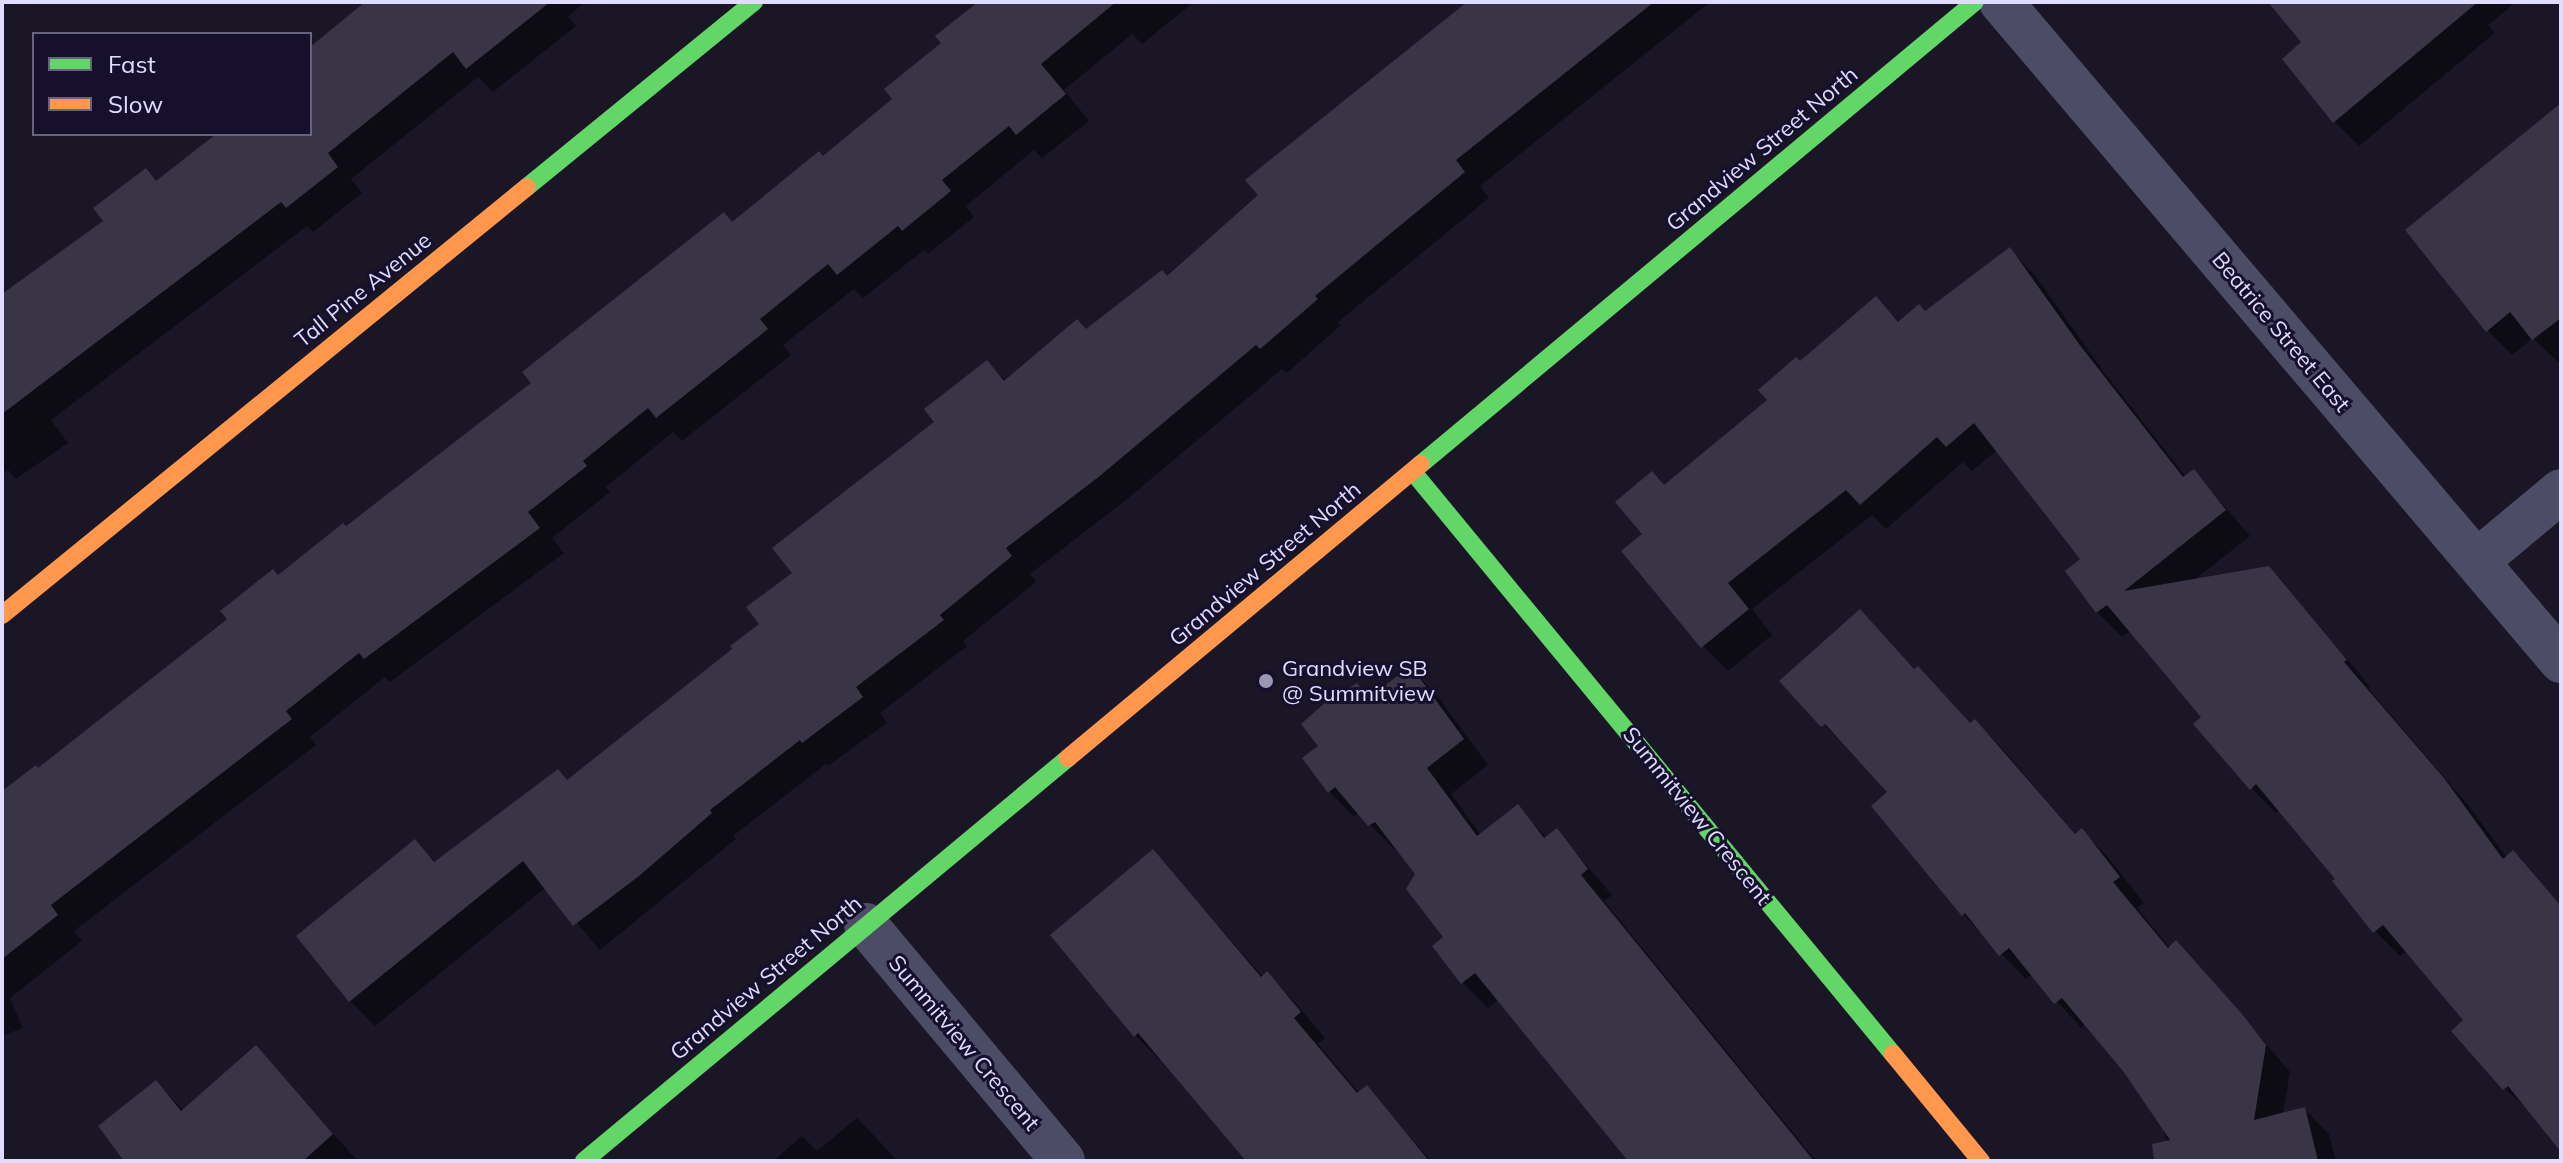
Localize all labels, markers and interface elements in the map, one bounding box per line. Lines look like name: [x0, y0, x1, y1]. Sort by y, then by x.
legend: [32, 32, 312, 136]
text: Fast: [108, 49, 156, 79]
street label: Grandview Street North: [1661, 61, 1863, 237]
text: Slow: [108, 89, 163, 119]
street label: Tall Pine Avenue: [289, 227, 437, 353]
street label: Beatrice Street East: [2206, 247, 2356, 417]
street label: Grandview Street North: [1164, 476, 1366, 652]
place label: Grandview SB @ Summitview: [1282, 655, 1435, 706]
marker: Grandview SB @ Summitview: [1257, 672, 1275, 690]
street label: Summitview Crescent: [1617, 722, 1777, 910]
street label: Grandview Street North: [665, 890, 867, 1066]
street label: Summitview Crescent: [883, 950, 1045, 1136]

